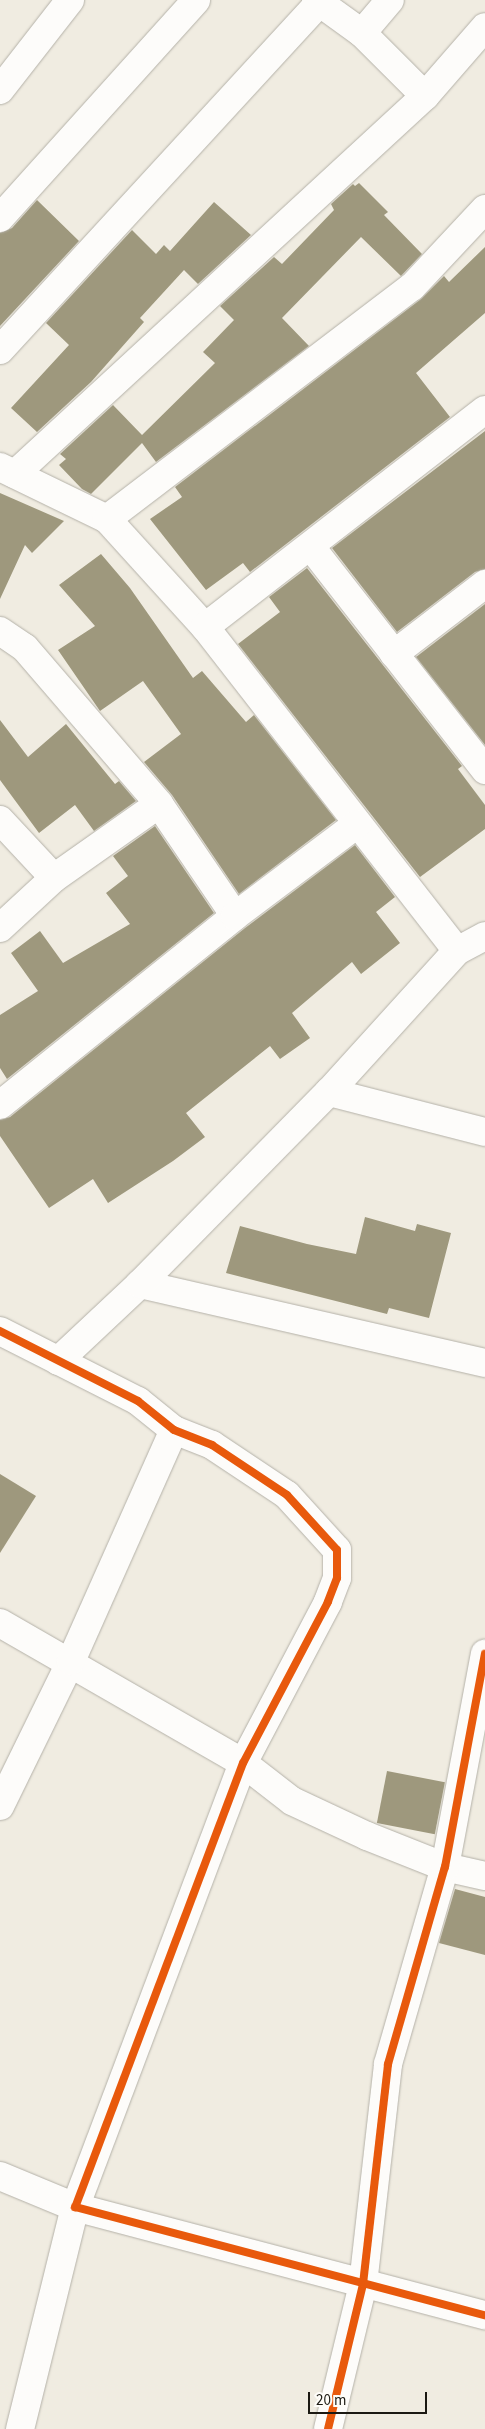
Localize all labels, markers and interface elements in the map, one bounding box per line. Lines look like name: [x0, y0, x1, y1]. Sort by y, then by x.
scale bar: [310, 2382, 429, 2414]
text: 20 m: [316, 2390, 346, 2411]

